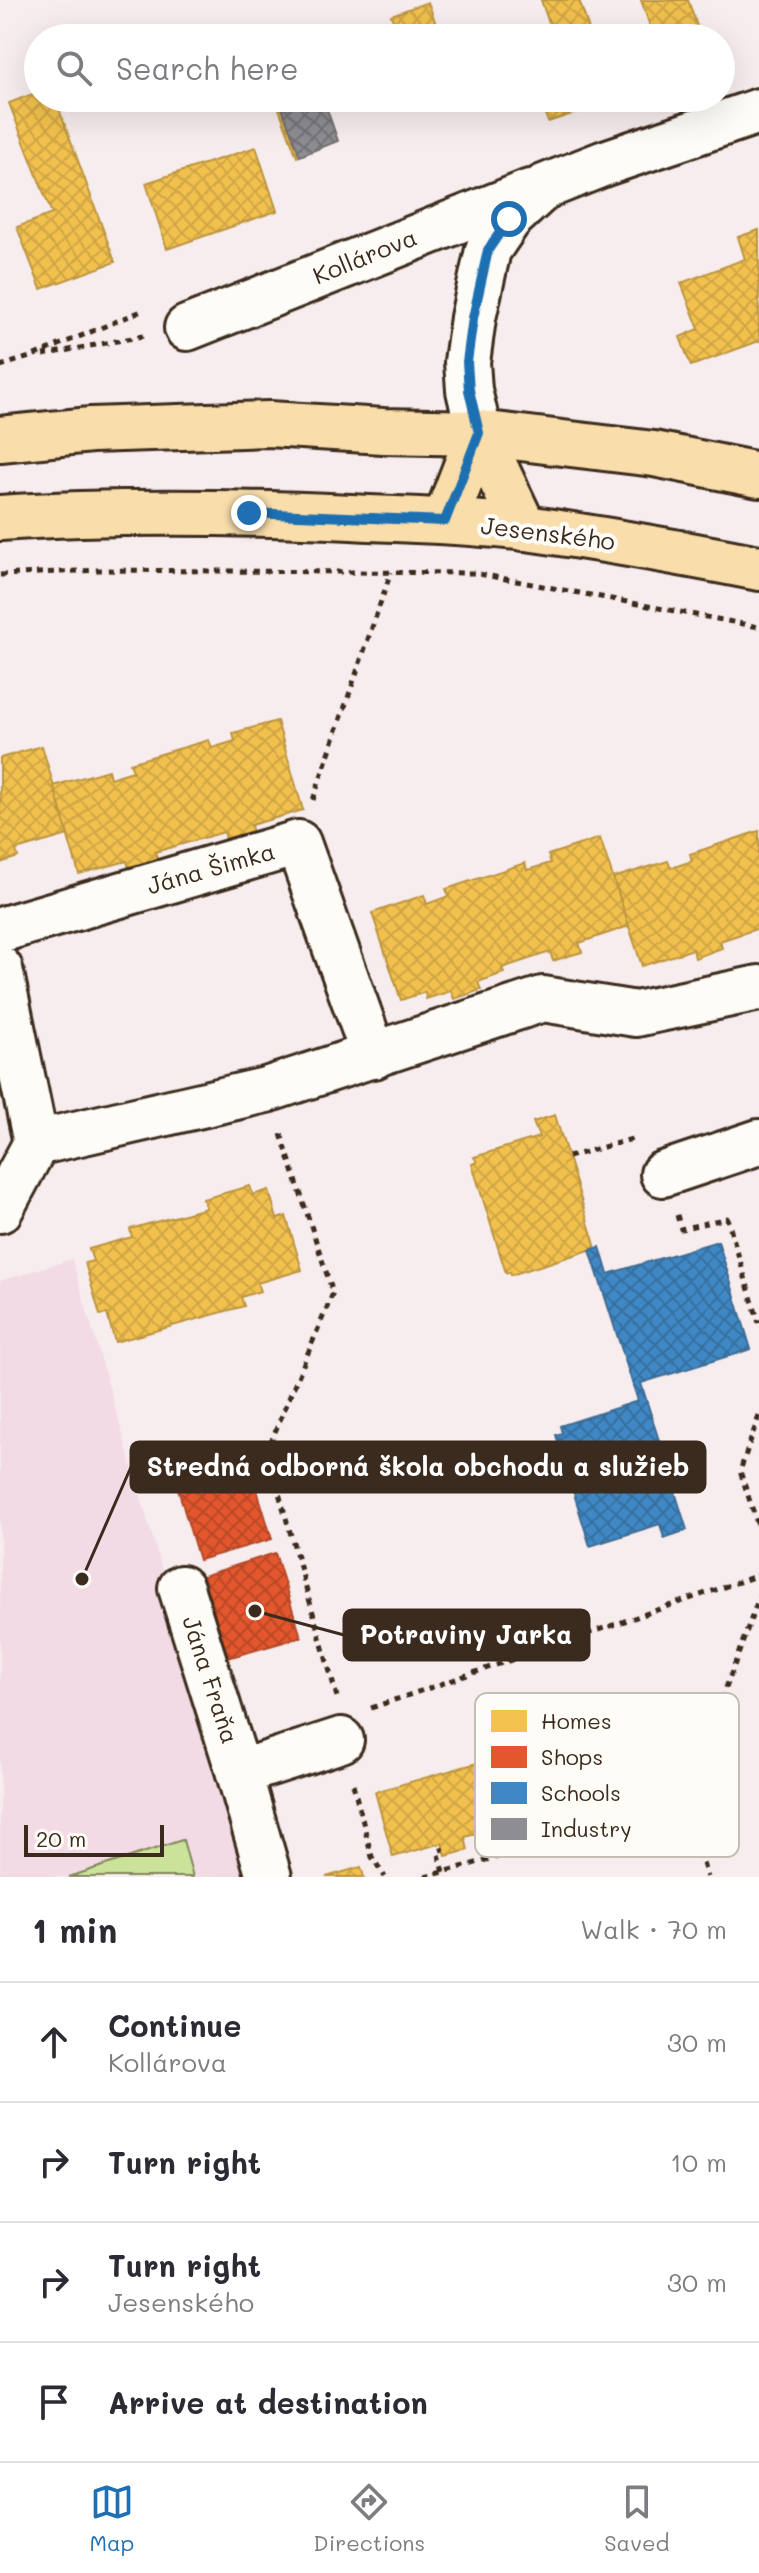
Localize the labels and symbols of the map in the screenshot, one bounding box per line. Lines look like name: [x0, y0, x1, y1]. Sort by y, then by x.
route start: [491, 201, 527, 237]
street label: Kollárova: [308, 221, 421, 291]
route end: [231, 495, 267, 531]
street label: Jesenského: [479, 509, 617, 556]
street label: Jána Šimka: [143, 835, 278, 901]
callout: Stredná odborná škola obchodu a služieb: [131, 1442, 705, 1492]
text: Stredná odborná škola obchodu a služieb: [147, 1449, 689, 1483]
callout: Potraviny Jarka: [344, 1610, 589, 1660]
street label: Jána Fraňa: [176, 1612, 247, 1747]
text: Potraviny Jarka: [360, 1617, 572, 1651]
legend: [475, 1693, 739, 1857]
text: Homes: [541, 1706, 612, 1735]
text: Shops: [541, 1742, 603, 1771]
text: Schools: [541, 1778, 621, 1807]
text: Industry: [541, 1814, 632, 1843]
scale bar: [24, 1821, 164, 1857]

